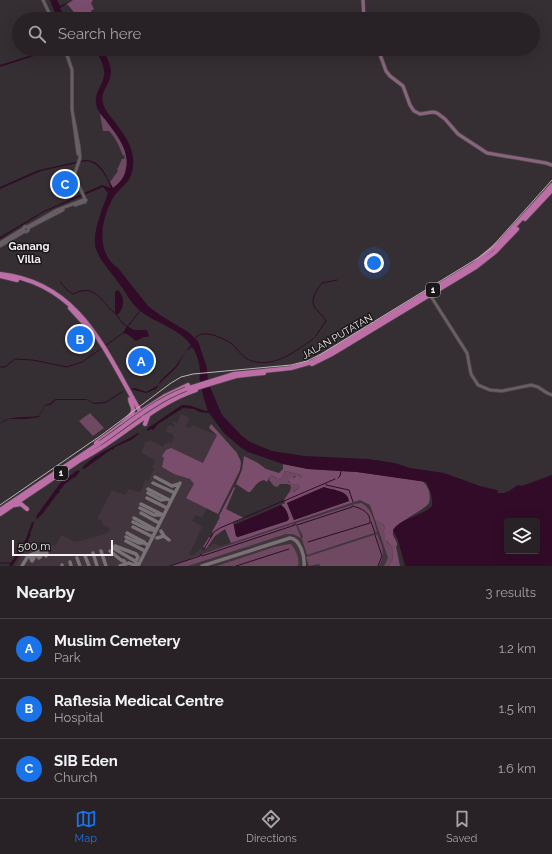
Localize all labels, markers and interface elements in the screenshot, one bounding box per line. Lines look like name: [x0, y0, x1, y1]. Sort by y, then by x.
search box: [12, 12, 540, 56]
icon: search: [26, 23, 48, 45]
text: Search here: [58, 25, 141, 43]
pin: C: [52, 169, 78, 199]
district label: Ganang Villa: [9, 240, 49, 266]
your location: [364, 253, 384, 273]
road number: 1: [426, 283, 440, 297]
street label: JALAN PUTATAN: [300, 312, 374, 361]
pin: B: [67, 324, 93, 354]
pin: A: [128, 346, 154, 376]
road number: 1: [54, 466, 68, 480]
map controls: [504, 518, 540, 554]
button: layers: [504, 518, 540, 554]
scale bar: [12, 538, 113, 557]
text: 500 m: [18, 540, 50, 553]
text: Nearby: [16, 582, 75, 602]
text: 3 results: [486, 585, 536, 600]
text: Muslim Cemetery: [54, 632, 181, 650]
text: A: [25, 641, 33, 656]
text: 1.2 km: [499, 641, 536, 656]
text: Park: [54, 650, 81, 665]
text: Raflesia Medical Centre: [54, 692, 224, 710]
text: B: [25, 701, 33, 716]
text: 1.5 km: [499, 701, 536, 716]
text: Hospital: [54, 710, 103, 725]
text: SIB Eden: [54, 752, 118, 770]
text: C: [25, 761, 33, 776]
text: 1.6 km: [498, 761, 536, 776]
text: Church: [54, 770, 97, 785]
tab: Map: [75, 808, 97, 845]
tab: Directions: [246, 808, 297, 845]
tab: Saved: [446, 808, 477, 845]

